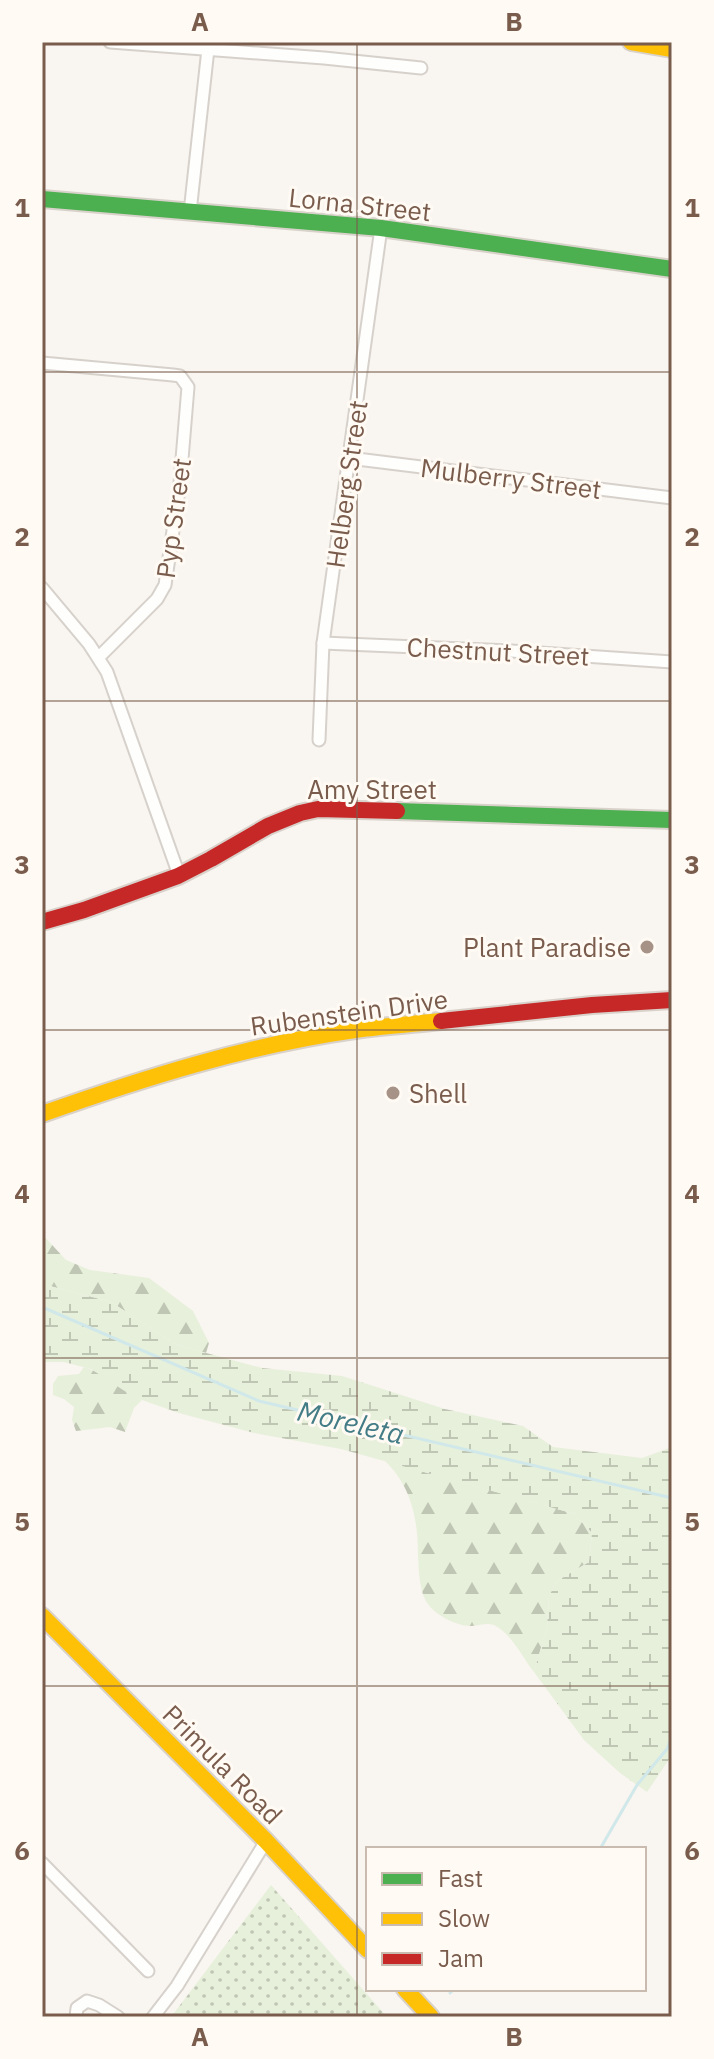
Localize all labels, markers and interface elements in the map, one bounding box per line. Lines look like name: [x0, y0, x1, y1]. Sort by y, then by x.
text: A: [191, 4, 209, 38]
text: B: [505, 4, 523, 38]
street label: Lorna Street: [287, 180, 433, 228]
text: 1: [14, 190, 30, 224]
text: 1: [684, 190, 700, 224]
street label: Helberg Street: [317, 398, 375, 570]
street label: Mulberry Street: [419, 450, 603, 506]
street label: Pyp Street: [148, 456, 198, 580]
text: 2: [14, 519, 30, 553]
text: 2: [684, 519, 700, 553]
street label: Chestnut Street: [406, 629, 590, 673]
street label: Amy Street: [307, 772, 437, 806]
text: 3: [14, 847, 30, 881]
text: 3: [684, 847, 700, 881]
place label: Plant Paradise: [463, 930, 631, 964]
marker: Plant Paradise: [638, 938, 656, 956]
street label: Rubenstein Drive: [248, 981, 450, 1043]
place label: Shell: [409, 1076, 467, 1110]
marker: Shell: [384, 1084, 402, 1102]
text: 4: [14, 1176, 30, 1210]
text: 4: [684, 1176, 700, 1210]
water label: Moreleta: [294, 1392, 408, 1452]
text: 5: [14, 1504, 30, 1538]
text: 5: [684, 1504, 700, 1538]
street label: Primula Road: [156, 1697, 290, 1831]
text: 6: [14, 1833, 30, 1867]
text: 6: [684, 1833, 700, 1867]
legend: [366, 1847, 646, 1991]
text: Fast: [438, 1862, 483, 1894]
text: Slow: [438, 1902, 490, 1934]
text: Jam: [438, 1942, 484, 1974]
text: A: [191, 2019, 209, 2053]
text: B: [505, 2019, 523, 2053]

